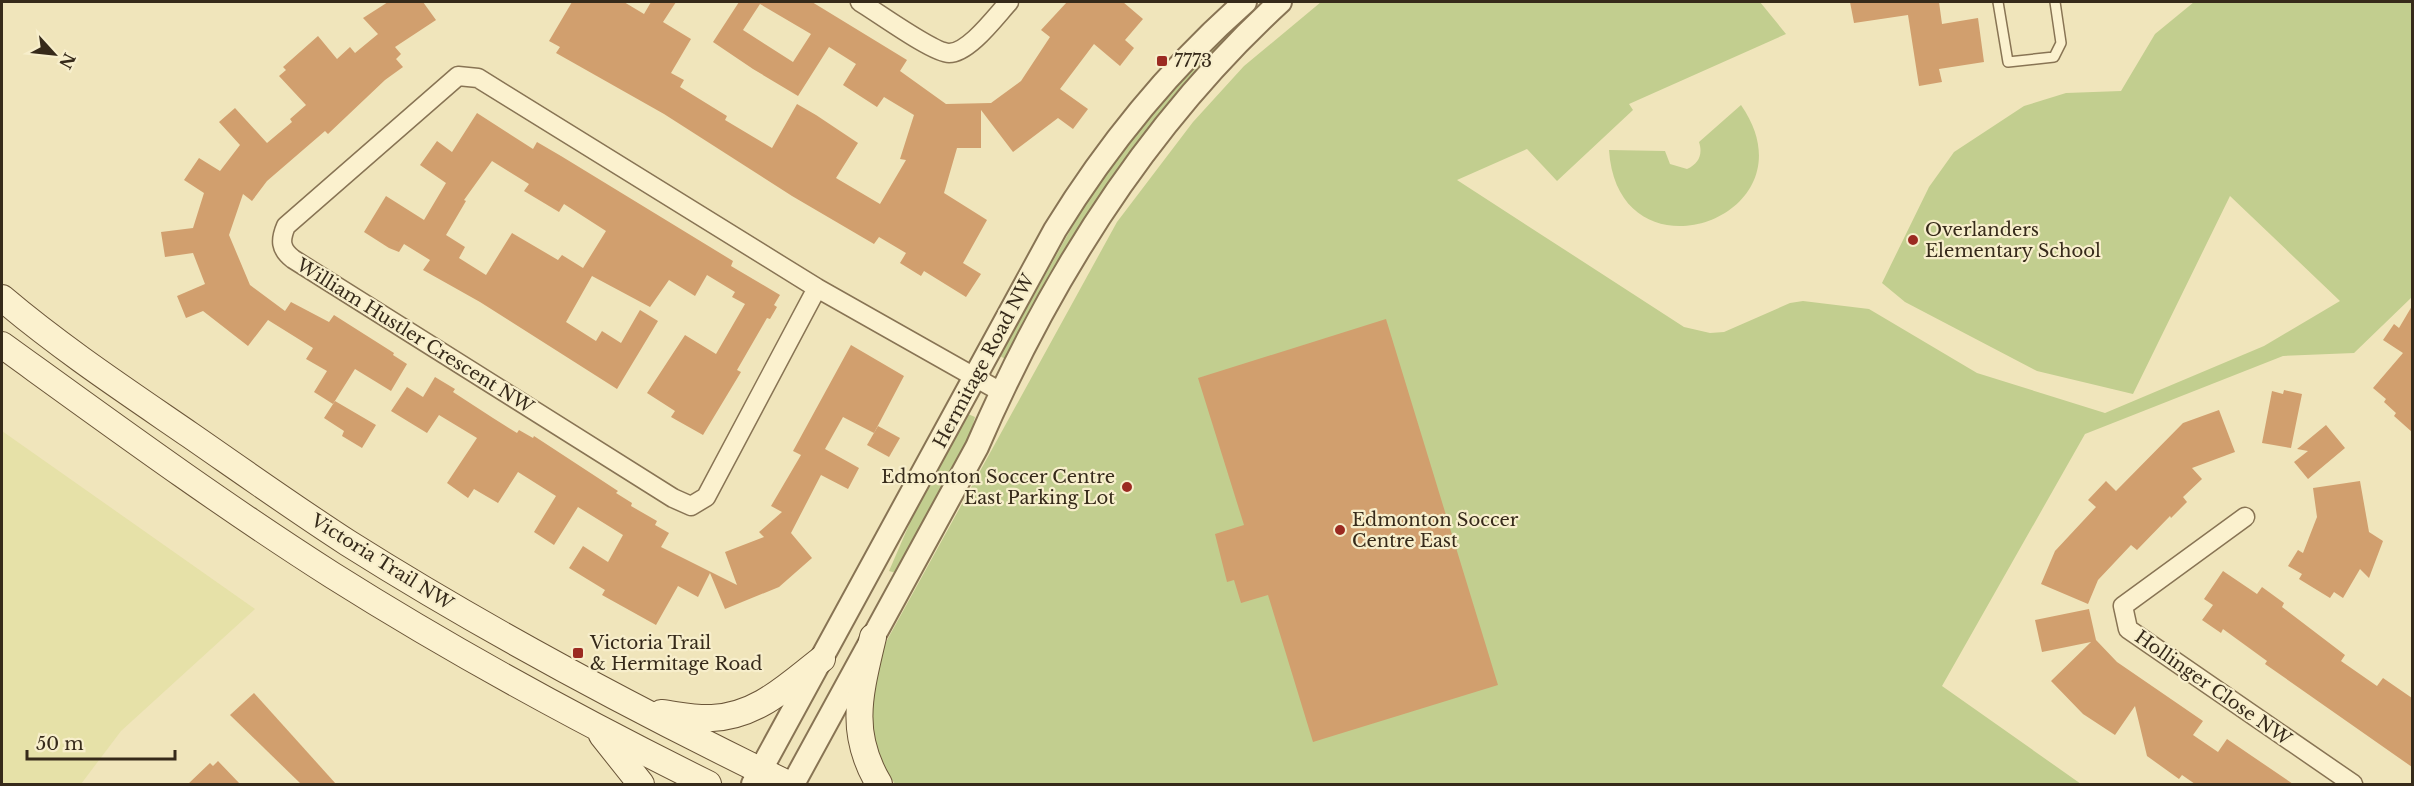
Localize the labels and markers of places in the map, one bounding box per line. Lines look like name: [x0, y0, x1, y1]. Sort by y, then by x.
place label: 7773: [1174, 50, 1212, 72]
marker: 7773: [1155, 54, 1169, 68]
place label: Overlanders Elementary School: [1925, 219, 2101, 262]
marker: Overlanders Elementary School: [1906, 233, 1920, 247]
place label: Edmonton Soccer Centre East Parking Lot: [881, 466, 1115, 509]
marker: Edmonton Soccer Centre East Parking Lot: [1120, 480, 1134, 494]
place label: Edmonton Soccer Centre East: [1352, 509, 1519, 552]
marker: Edmonton Soccer Centre East: [1333, 523, 1347, 537]
place label: Victoria Trail & Hermitage Road: [589, 632, 762, 675]
marker: Victoria Trail & Hermitage Road: [571, 646, 585, 660]

